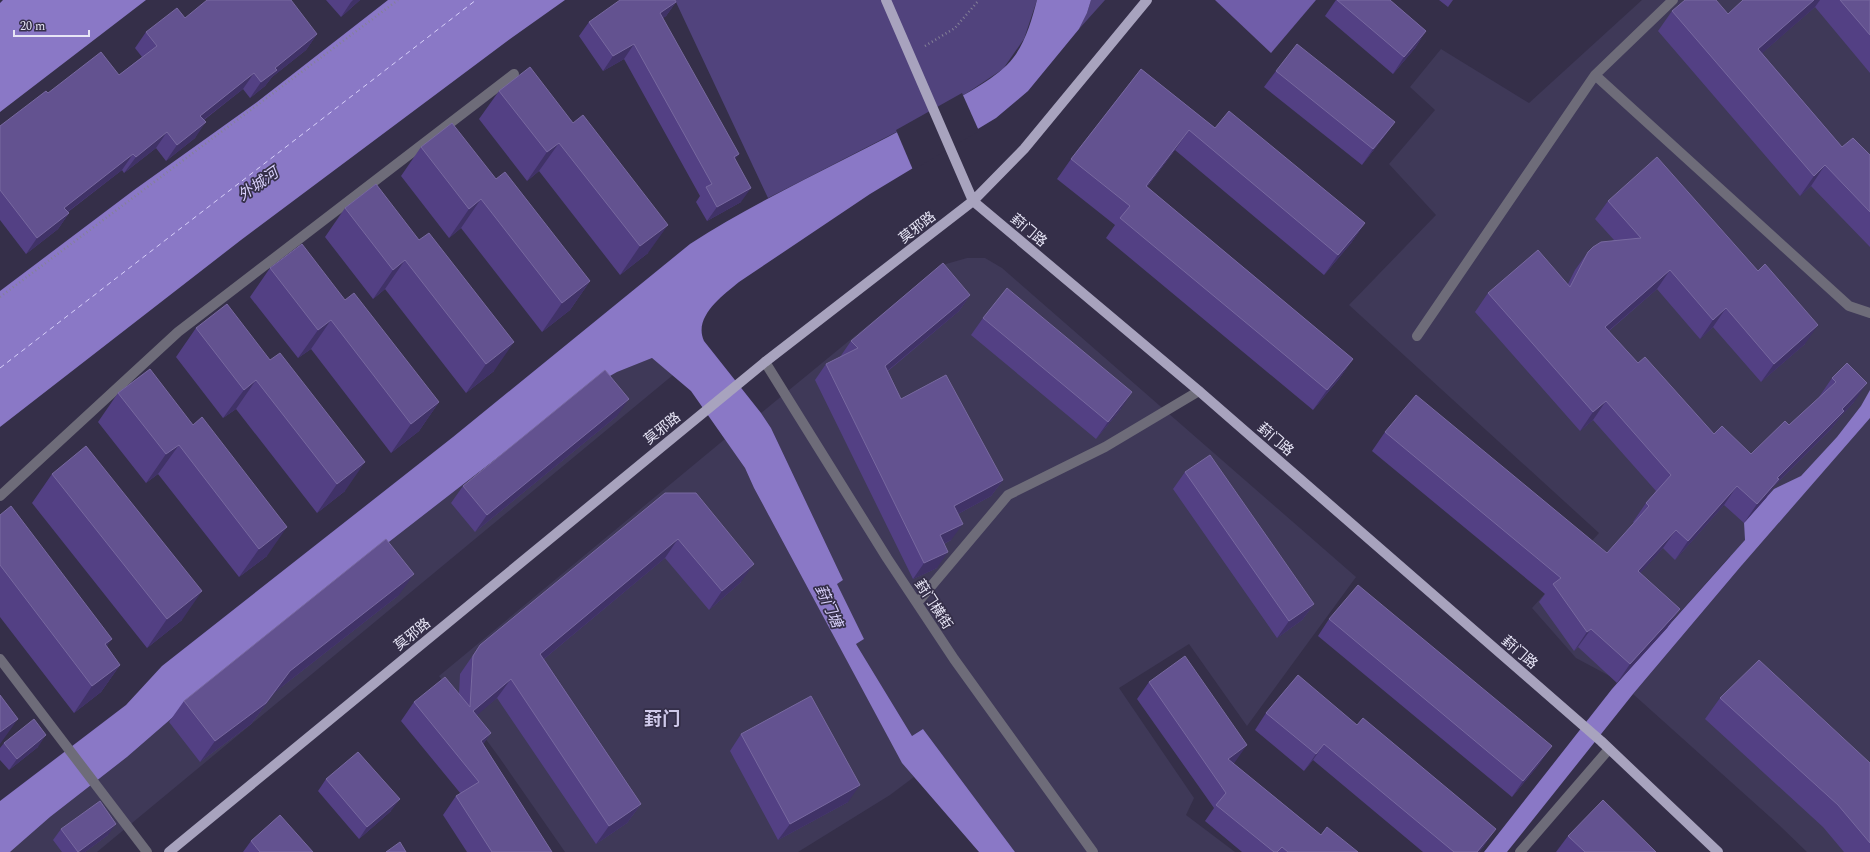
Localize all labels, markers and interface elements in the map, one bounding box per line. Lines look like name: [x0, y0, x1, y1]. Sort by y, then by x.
scale bar: [14, 12, 89, 38]
text: 20 m: [20, 17, 45, 36]
water label: 外城河: [233, 160, 286, 207]
street label: 莫邪路: [894, 206, 940, 249]
street label: 葑门路: [1006, 209, 1052, 252]
street label: 莫邪路: [639, 407, 685, 450]
street label: 葑门路: [1253, 418, 1298, 461]
street label: 葑门横街: [910, 575, 958, 633]
water label: 葑门塘: [809, 581, 849, 634]
street label: 莫邪路: [389, 613, 435, 656]
street label: 葑门路: [1497, 631, 1542, 674]
district label: 葑门: [644, 706, 680, 733]

